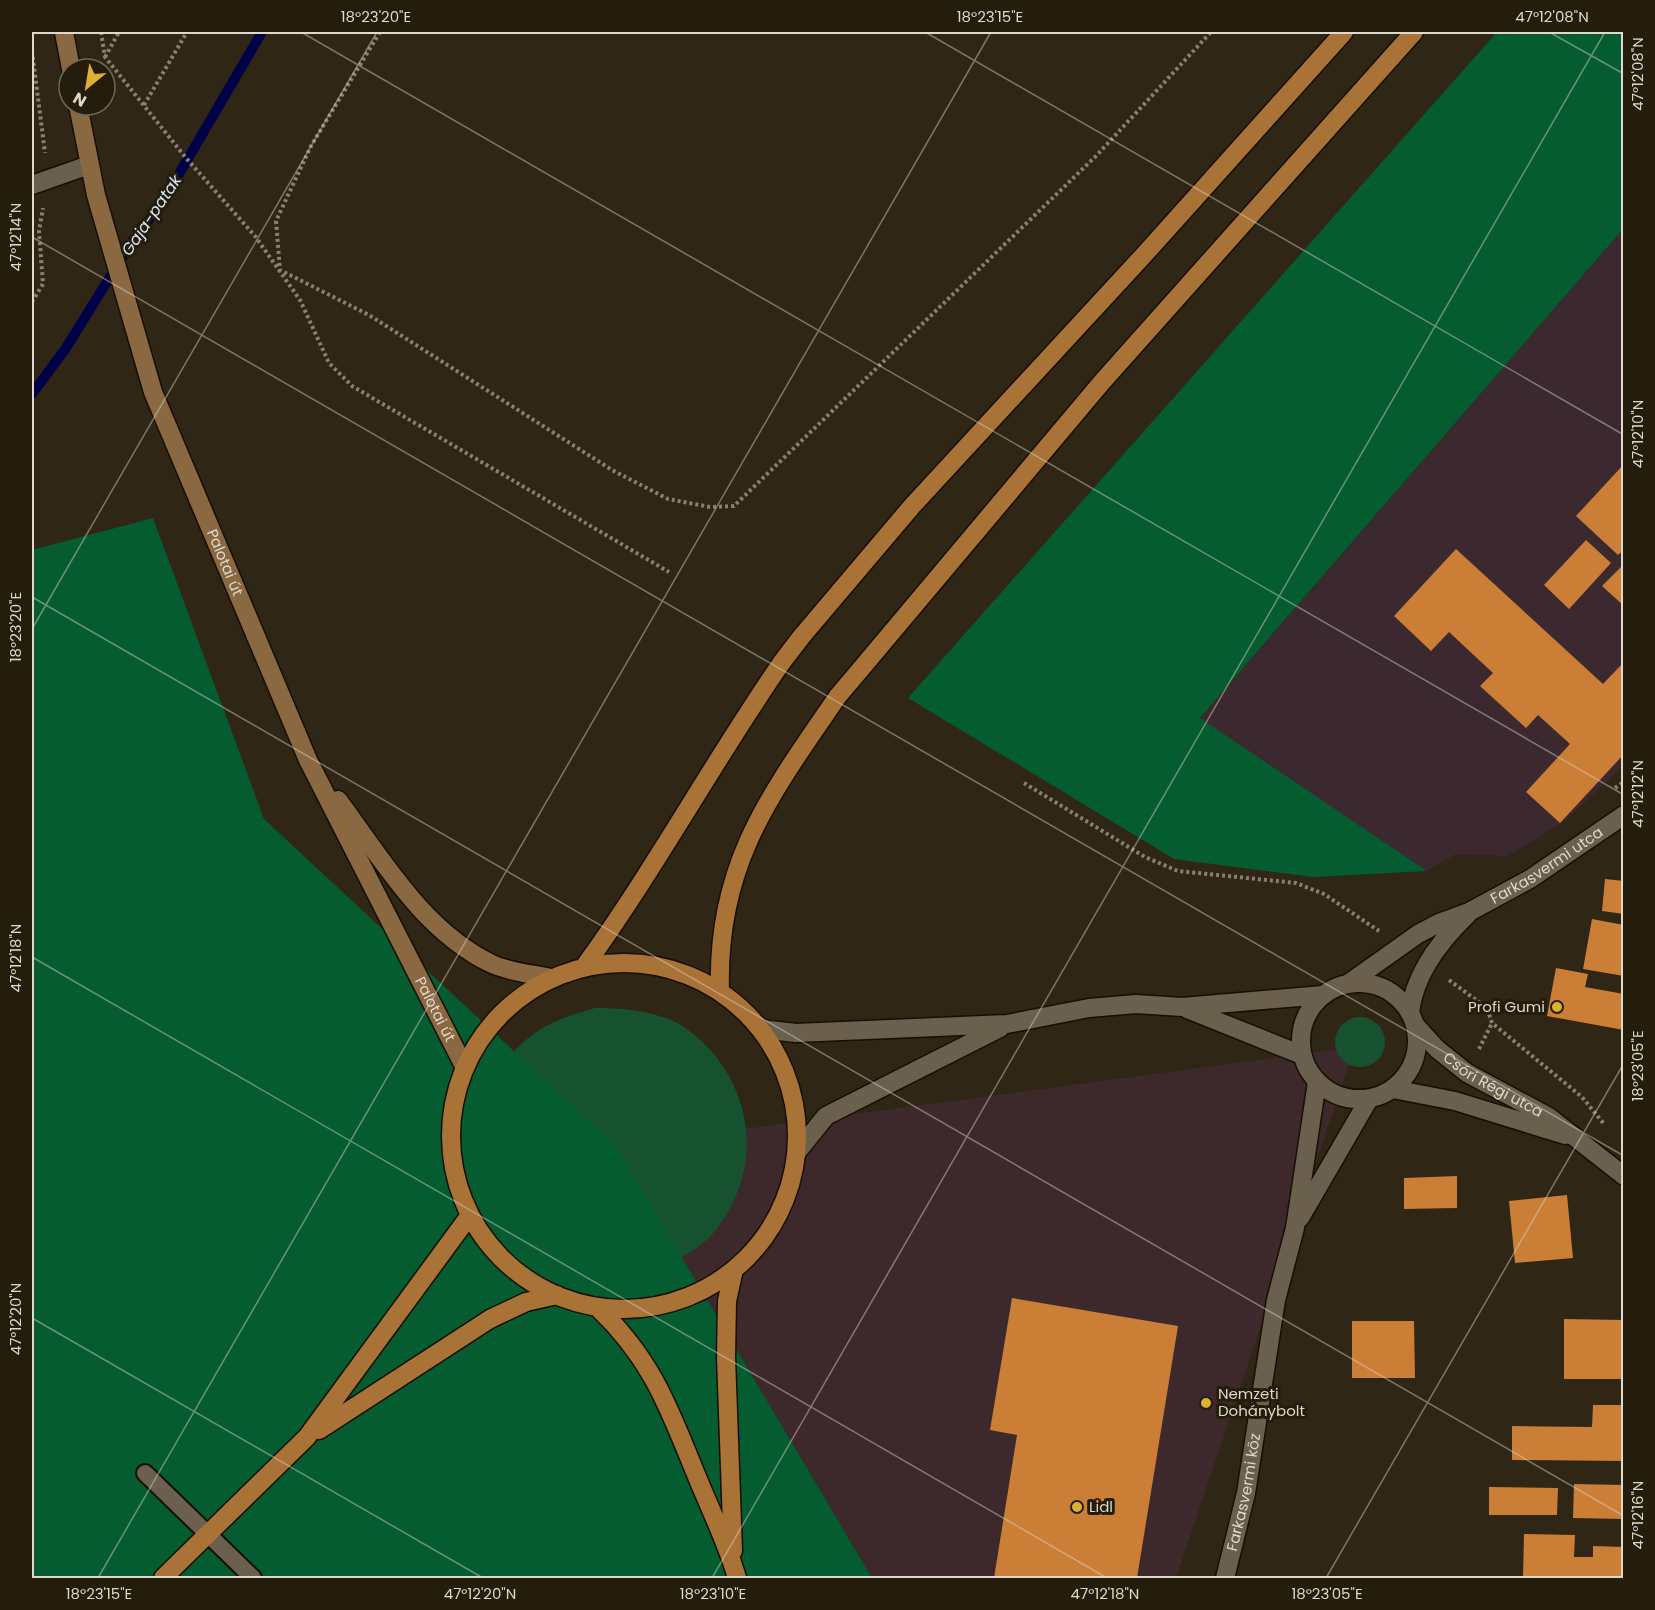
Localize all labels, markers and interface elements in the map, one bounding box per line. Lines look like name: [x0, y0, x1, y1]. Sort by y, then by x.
text: 18°23'20"E: [341, 6, 411, 27]
text: 18°23'15"E: [957, 6, 1023, 27]
text: 47°12'08"N: [1515, 6, 1589, 27]
text: 47°12'08"N: [1627, 37, 1648, 111]
north arrow: [57, 57, 117, 117]
text: N: [69, 87, 91, 113]
water label: Gaja-patak: [116, 170, 187, 260]
text: 47°12'14"N: [5, 203, 26, 271]
text: 47°12'10"N: [1627, 400, 1648, 468]
street label: Palotai út: [202, 526, 249, 599]
text: 18°23'20"E: [5, 592, 26, 662]
text: 47°12'12"N: [1627, 760, 1648, 828]
street label: Farkasvermi utca: [1486, 821, 1607, 909]
text: 47°12'18"N: [5, 924, 26, 992]
street label: Palotai út: [410, 973, 461, 1045]
place label: Profi Gumi: [1468, 996, 1545, 1017]
marker: Profi Gumi: [1550, 1000, 1564, 1014]
text: 18°23'05"E: [1627, 1030, 1648, 1102]
street label: Csóri Régi utca: [1439, 1047, 1547, 1122]
text: 47°12'20"N: [5, 1283, 26, 1355]
place label: Nemzeti Dohánybolt: [1218, 1383, 1305, 1421]
marker: Nemzeti Dohánybolt: [1199, 1396, 1213, 1410]
street label: Farkasvermi köz: [1221, 1432, 1265, 1553]
text: 47°12'16"N: [1627, 1481, 1648, 1549]
place label: Lidl: [1089, 1496, 1113, 1517]
marker: Lidl: [1070, 1500, 1084, 1514]
text: 18°23'15"E: [66, 1583, 132, 1604]
text: 47°12'20"N: [444, 1583, 516, 1604]
text: 18°23'10"E: [680, 1583, 746, 1604]
text: 47°12'18"N: [1071, 1583, 1139, 1604]
text: 18°23'05"E: [1291, 1583, 1363, 1604]

